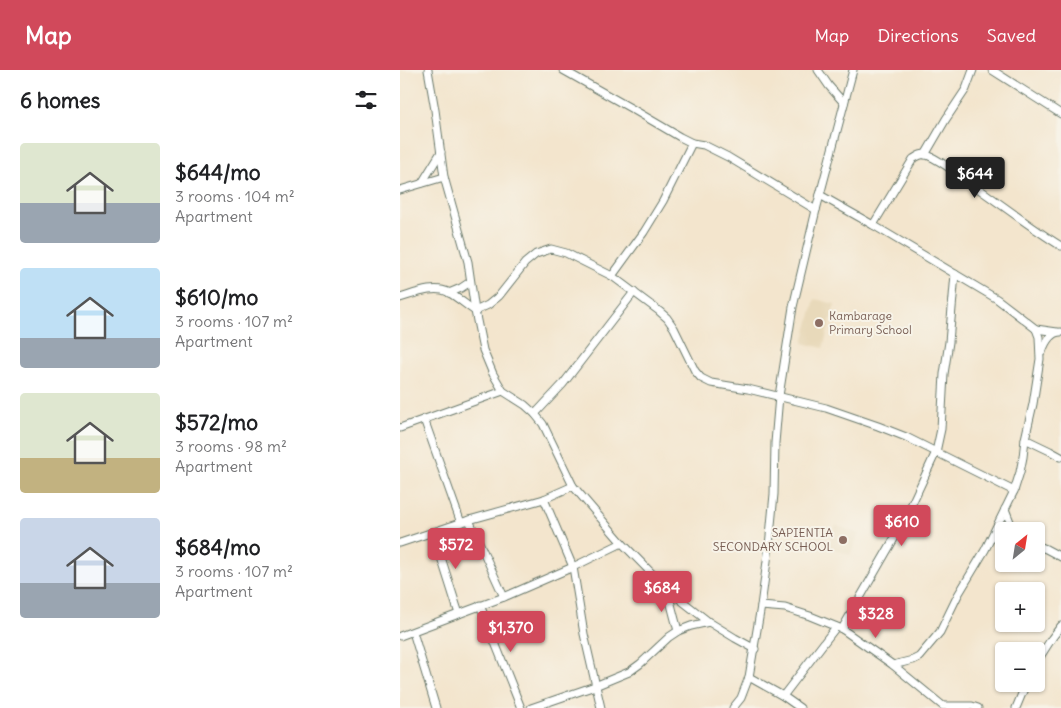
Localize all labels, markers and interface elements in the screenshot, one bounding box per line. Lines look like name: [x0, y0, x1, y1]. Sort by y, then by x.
text: Map: [25, 20, 72, 50]
text: Map: [814, 24, 849, 47]
text: Directions: [877, 24, 959, 47]
text: Saved: [987, 24, 1036, 47]
icon: filters: [352, 86, 380, 114]
text: 6 homes: [20, 87, 100, 114]
pin: $644: [945, 156, 1005, 199]
text: $644/mo: [175, 159, 261, 186]
icon: home: [60, 163, 120, 223]
text: $644: [957, 163, 993, 183]
text: 3 rooms · 104 m²: [175, 186, 295, 206]
text: Apartment: [175, 206, 253, 226]
text: $610/mo: [175, 284, 258, 311]
icon: home: [60, 288, 120, 348]
place label: Kambarage Primary School: [829, 308, 912, 337]
text: 3 rooms · 107 m²: [175, 311, 293, 331]
marker: Kambarage Primary School: [813, 317, 825, 329]
text: Apartment: [175, 331, 253, 351]
text: $572/mo: [175, 409, 258, 436]
icon: home: [60, 413, 120, 473]
text: 3 rooms · 98 m²: [175, 436, 287, 456]
text: Apartment: [175, 456, 253, 476]
pin: $610: [872, 504, 932, 547]
text: $610: [885, 511, 919, 531]
north arrow: [995, 522, 1045, 572]
map controls: [995, 522, 1045, 692]
place label: SAPIENTIA SECONDARY SCHOOL: [713, 525, 833, 554]
pin: $572: [426, 528, 486, 570]
text: $684/mo: [175, 534, 261, 561]
text: $572: [439, 534, 473, 554]
marker: SAPIENTIA SECONDARY SCHOOL: [837, 534, 849, 546]
icon: home: [60, 538, 120, 598]
text: 3 rooms · 107 m²: [175, 561, 293, 581]
pin: $684: [632, 570, 692, 613]
text: $684: [644, 577, 680, 597]
text: Apartment: [175, 581, 253, 601]
button: +: [995, 582, 1045, 632]
pin: $328: [846, 596, 906, 639]
text: $328: [858, 603, 894, 623]
pin: $1,370: [470, 610, 552, 653]
text: $1,370: [488, 617, 534, 637]
button: −: [995, 642, 1045, 692]

